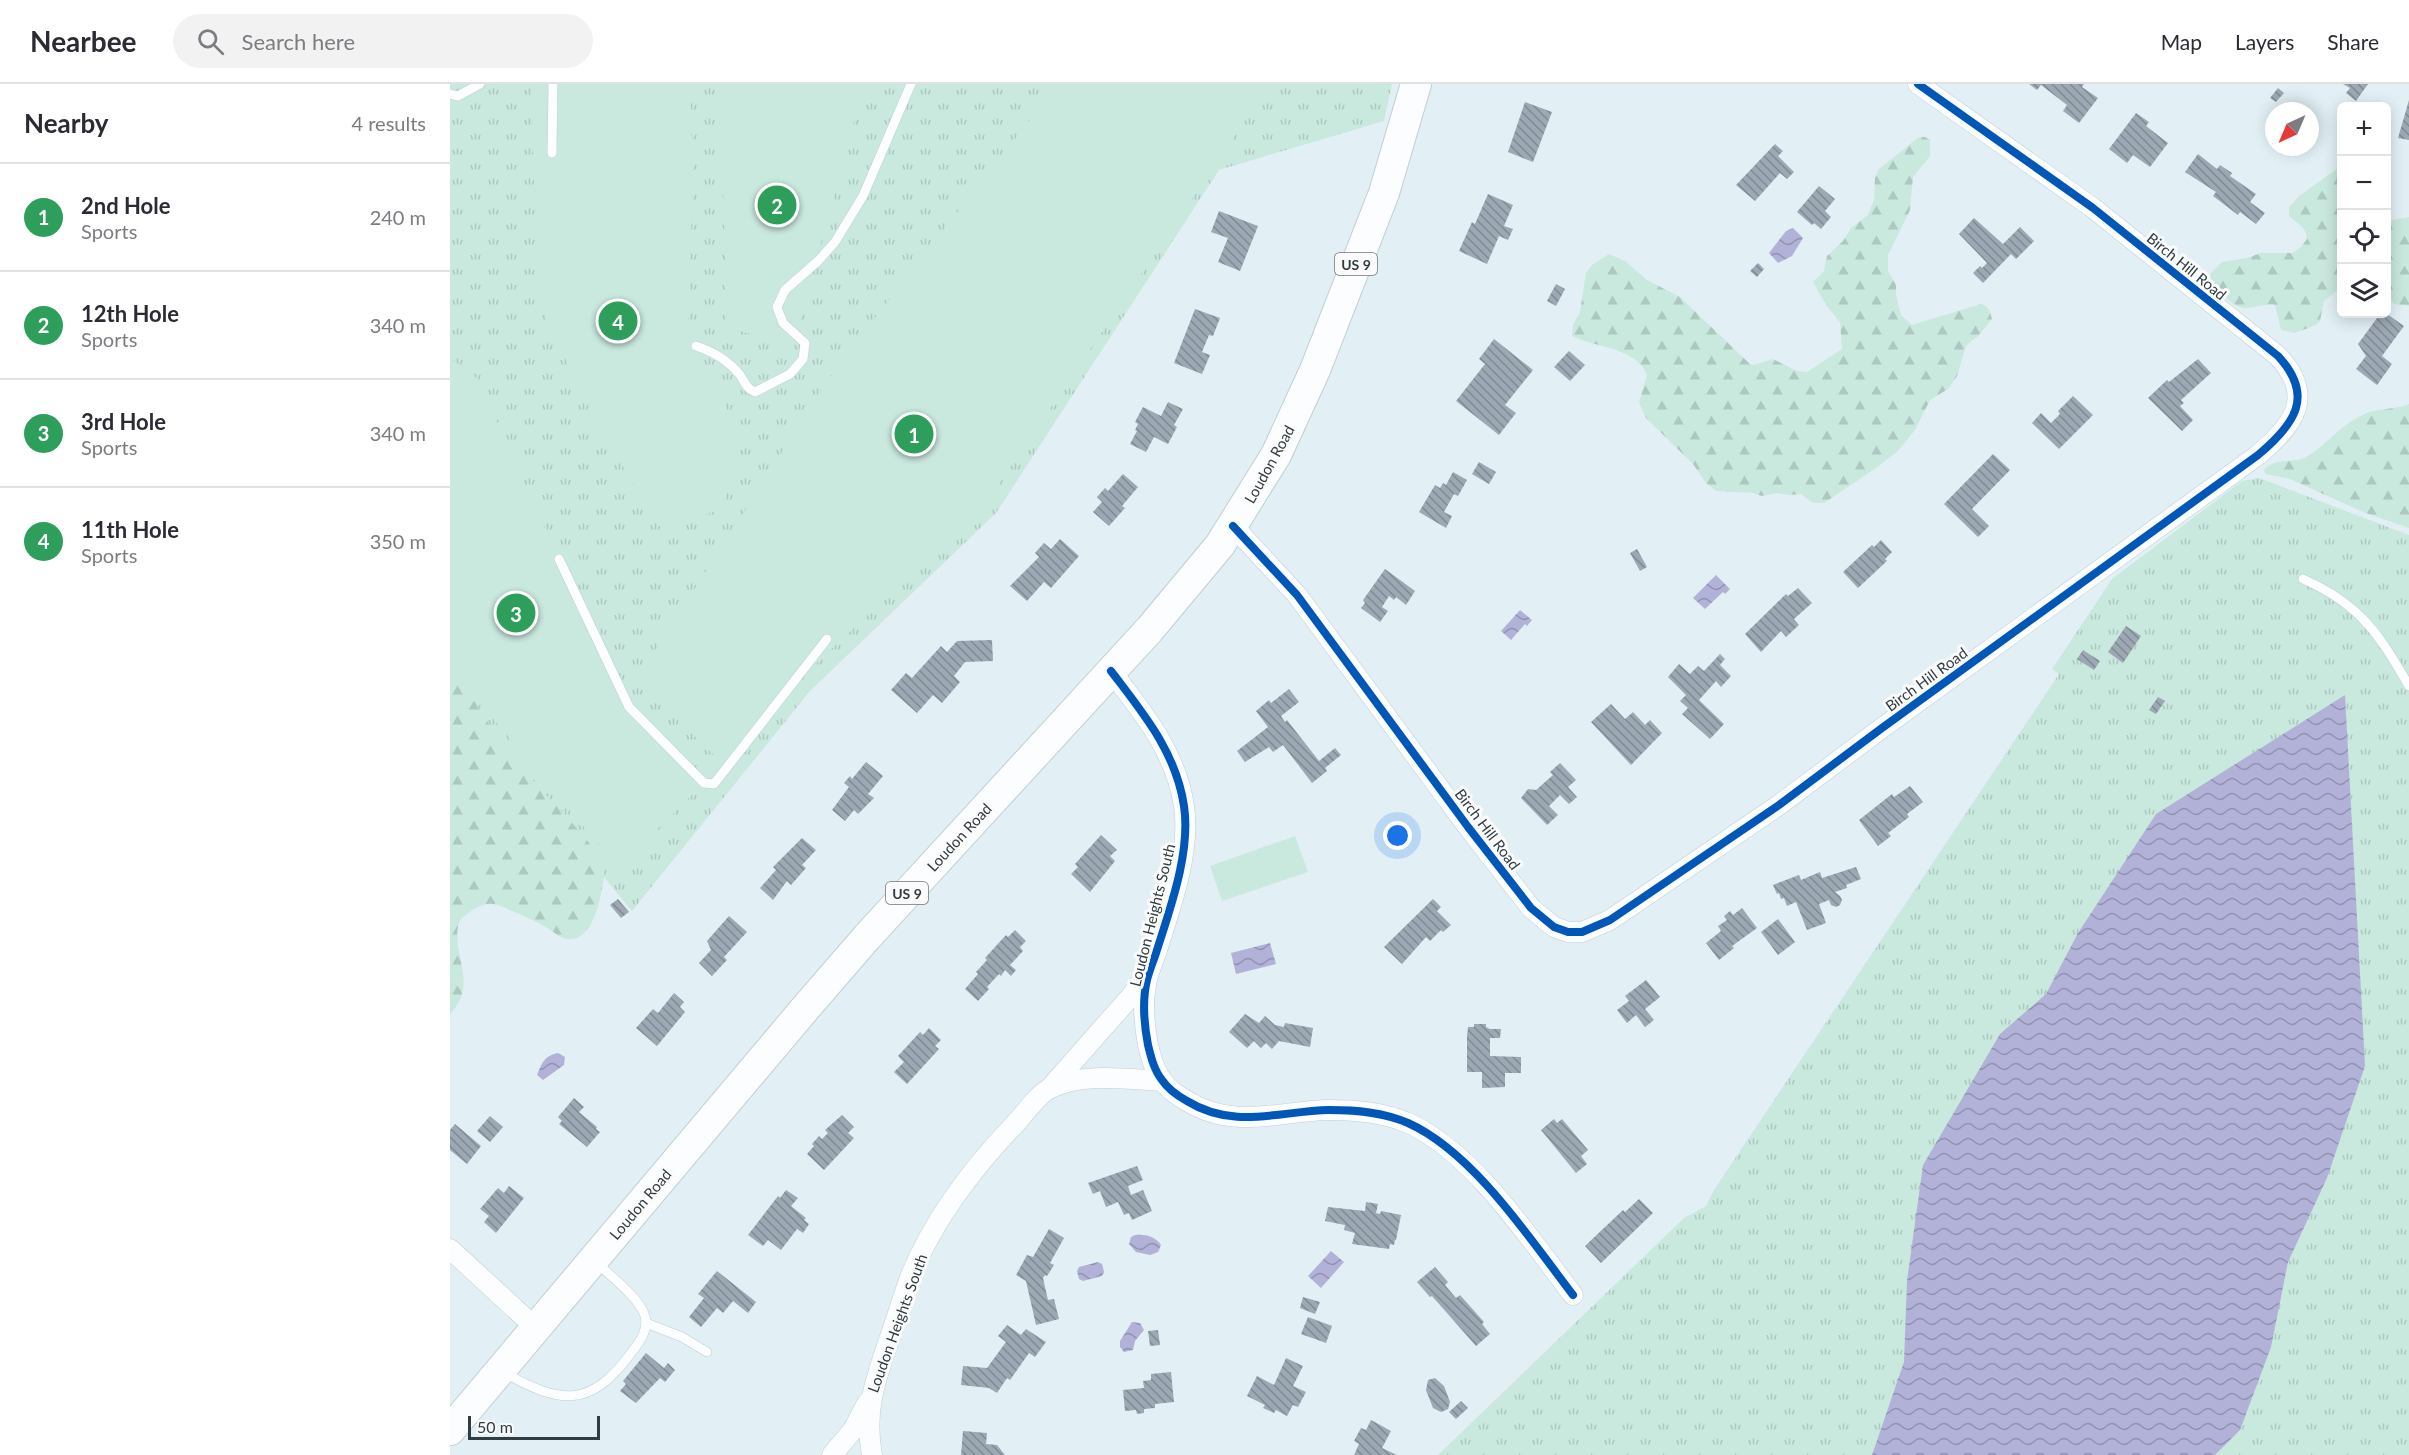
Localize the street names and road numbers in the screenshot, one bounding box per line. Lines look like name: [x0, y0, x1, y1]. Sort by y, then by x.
street label: Birch Hill Road: [2144, 229, 2230, 303]
road number: US 9: [1335, 253, 1377, 275]
street label: Loudon Road: [1240, 422, 1298, 506]
street label: Birch Hill Road: [1882, 643, 1970, 715]
street label: Birch Hill Road: [1452, 785, 1524, 873]
street label: Loudon Road: [923, 799, 995, 875]
street label: Loudon Heights South: [1126, 842, 1178, 988]
road number: US 9: [886, 882, 928, 904]
street label: Loudon Road: [605, 1165, 675, 1243]
street label: Loudon Heights South: [864, 1251, 930, 1395]

